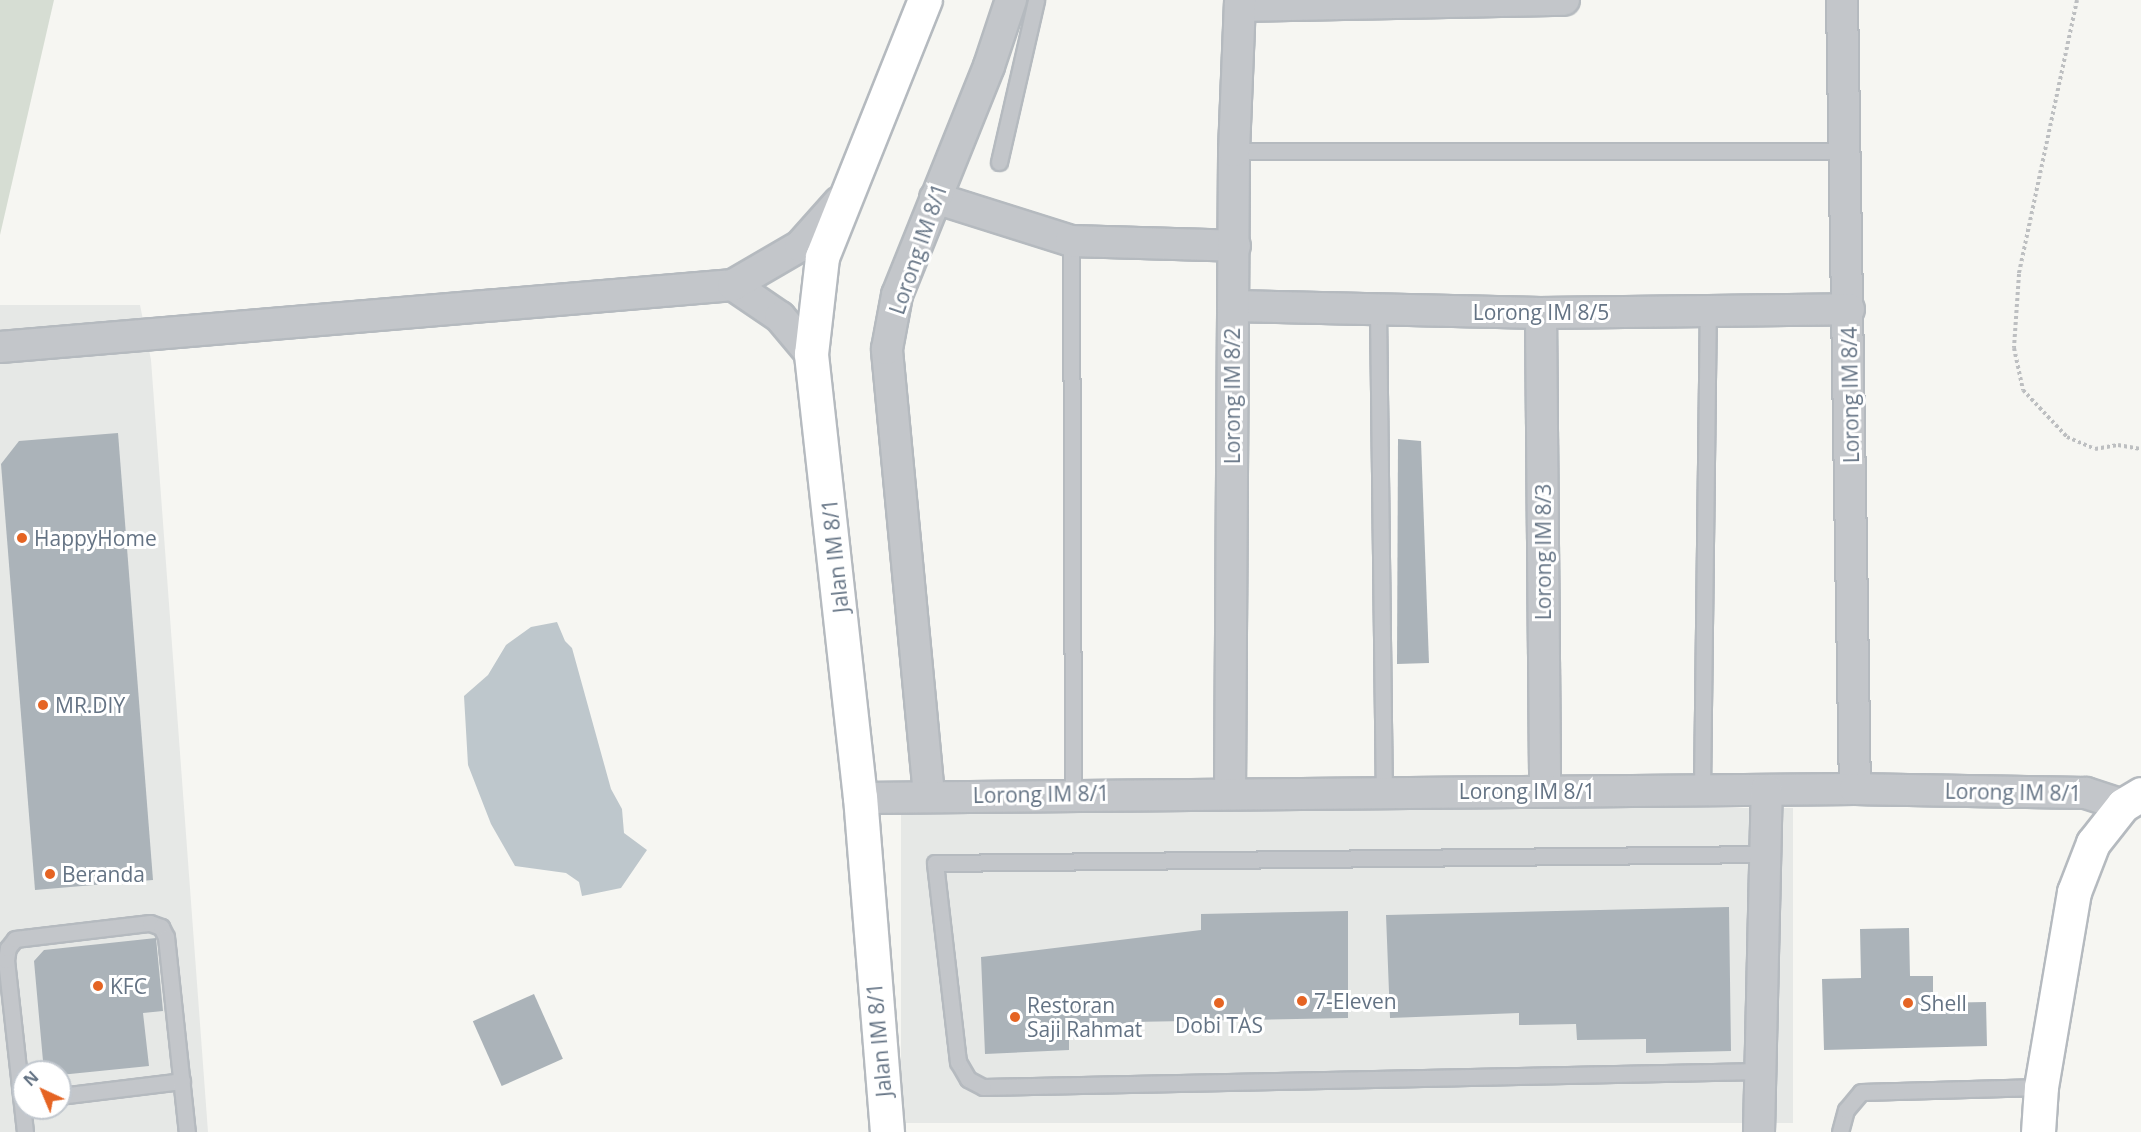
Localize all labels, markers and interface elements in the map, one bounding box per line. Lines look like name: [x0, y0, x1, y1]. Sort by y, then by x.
street label: Lorong IM 8/1: [884, 180, 952, 318]
street label: Lorong IM 8/5: [1473, 299, 1609, 325]
street label: Lorong IM 8/4: [1836, 327, 1864, 463]
street label: Lorong IM 8/2: [1219, 328, 1245, 464]
street label: Lorong IM 8/3: [1530, 484, 1556, 620]
street label: Jalan IM 8/1: [816, 498, 854, 614]
place label: HappyHome: [34, 525, 157, 551]
marker: HappyHome: [15, 531, 29, 545]
place label: MR.DIY: [55, 692, 125, 718]
marker: MR.DIY: [36, 698, 50, 712]
street label: Lorong IM 8/1: [1459, 778, 1595, 804]
street label: Lorong IM 8/1: [1945, 778, 2081, 806]
street label: Lorong IM 8/1: [973, 780, 1109, 808]
place label: Beranda: [62, 861, 145, 887]
marker: Beranda: [43, 867, 57, 881]
place label: KFC: [110, 973, 147, 999]
marker: KFC: [91, 979, 105, 993]
street label: Jalan IM 8/1: [861, 982, 897, 1098]
place label: 7-Eleven: [1314, 988, 1397, 1014]
place label: Shell: [1920, 990, 1967, 1016]
place label: Restoran Saji Rahmat: [1027, 992, 1142, 1042]
marker: 7-Eleven: [1295, 994, 1309, 1008]
marker: Dobi TAS: [1212, 996, 1226, 1010]
marker: Shell: [1901, 996, 1915, 1010]
marker: Restoran Saji Rahmat: [1008, 1010, 1022, 1024]
place label: Dobi TAS: [1175, 1012, 1263, 1038]
north arrow: [12, 1060, 72, 1120]
text: N: [19, 1066, 43, 1091]

